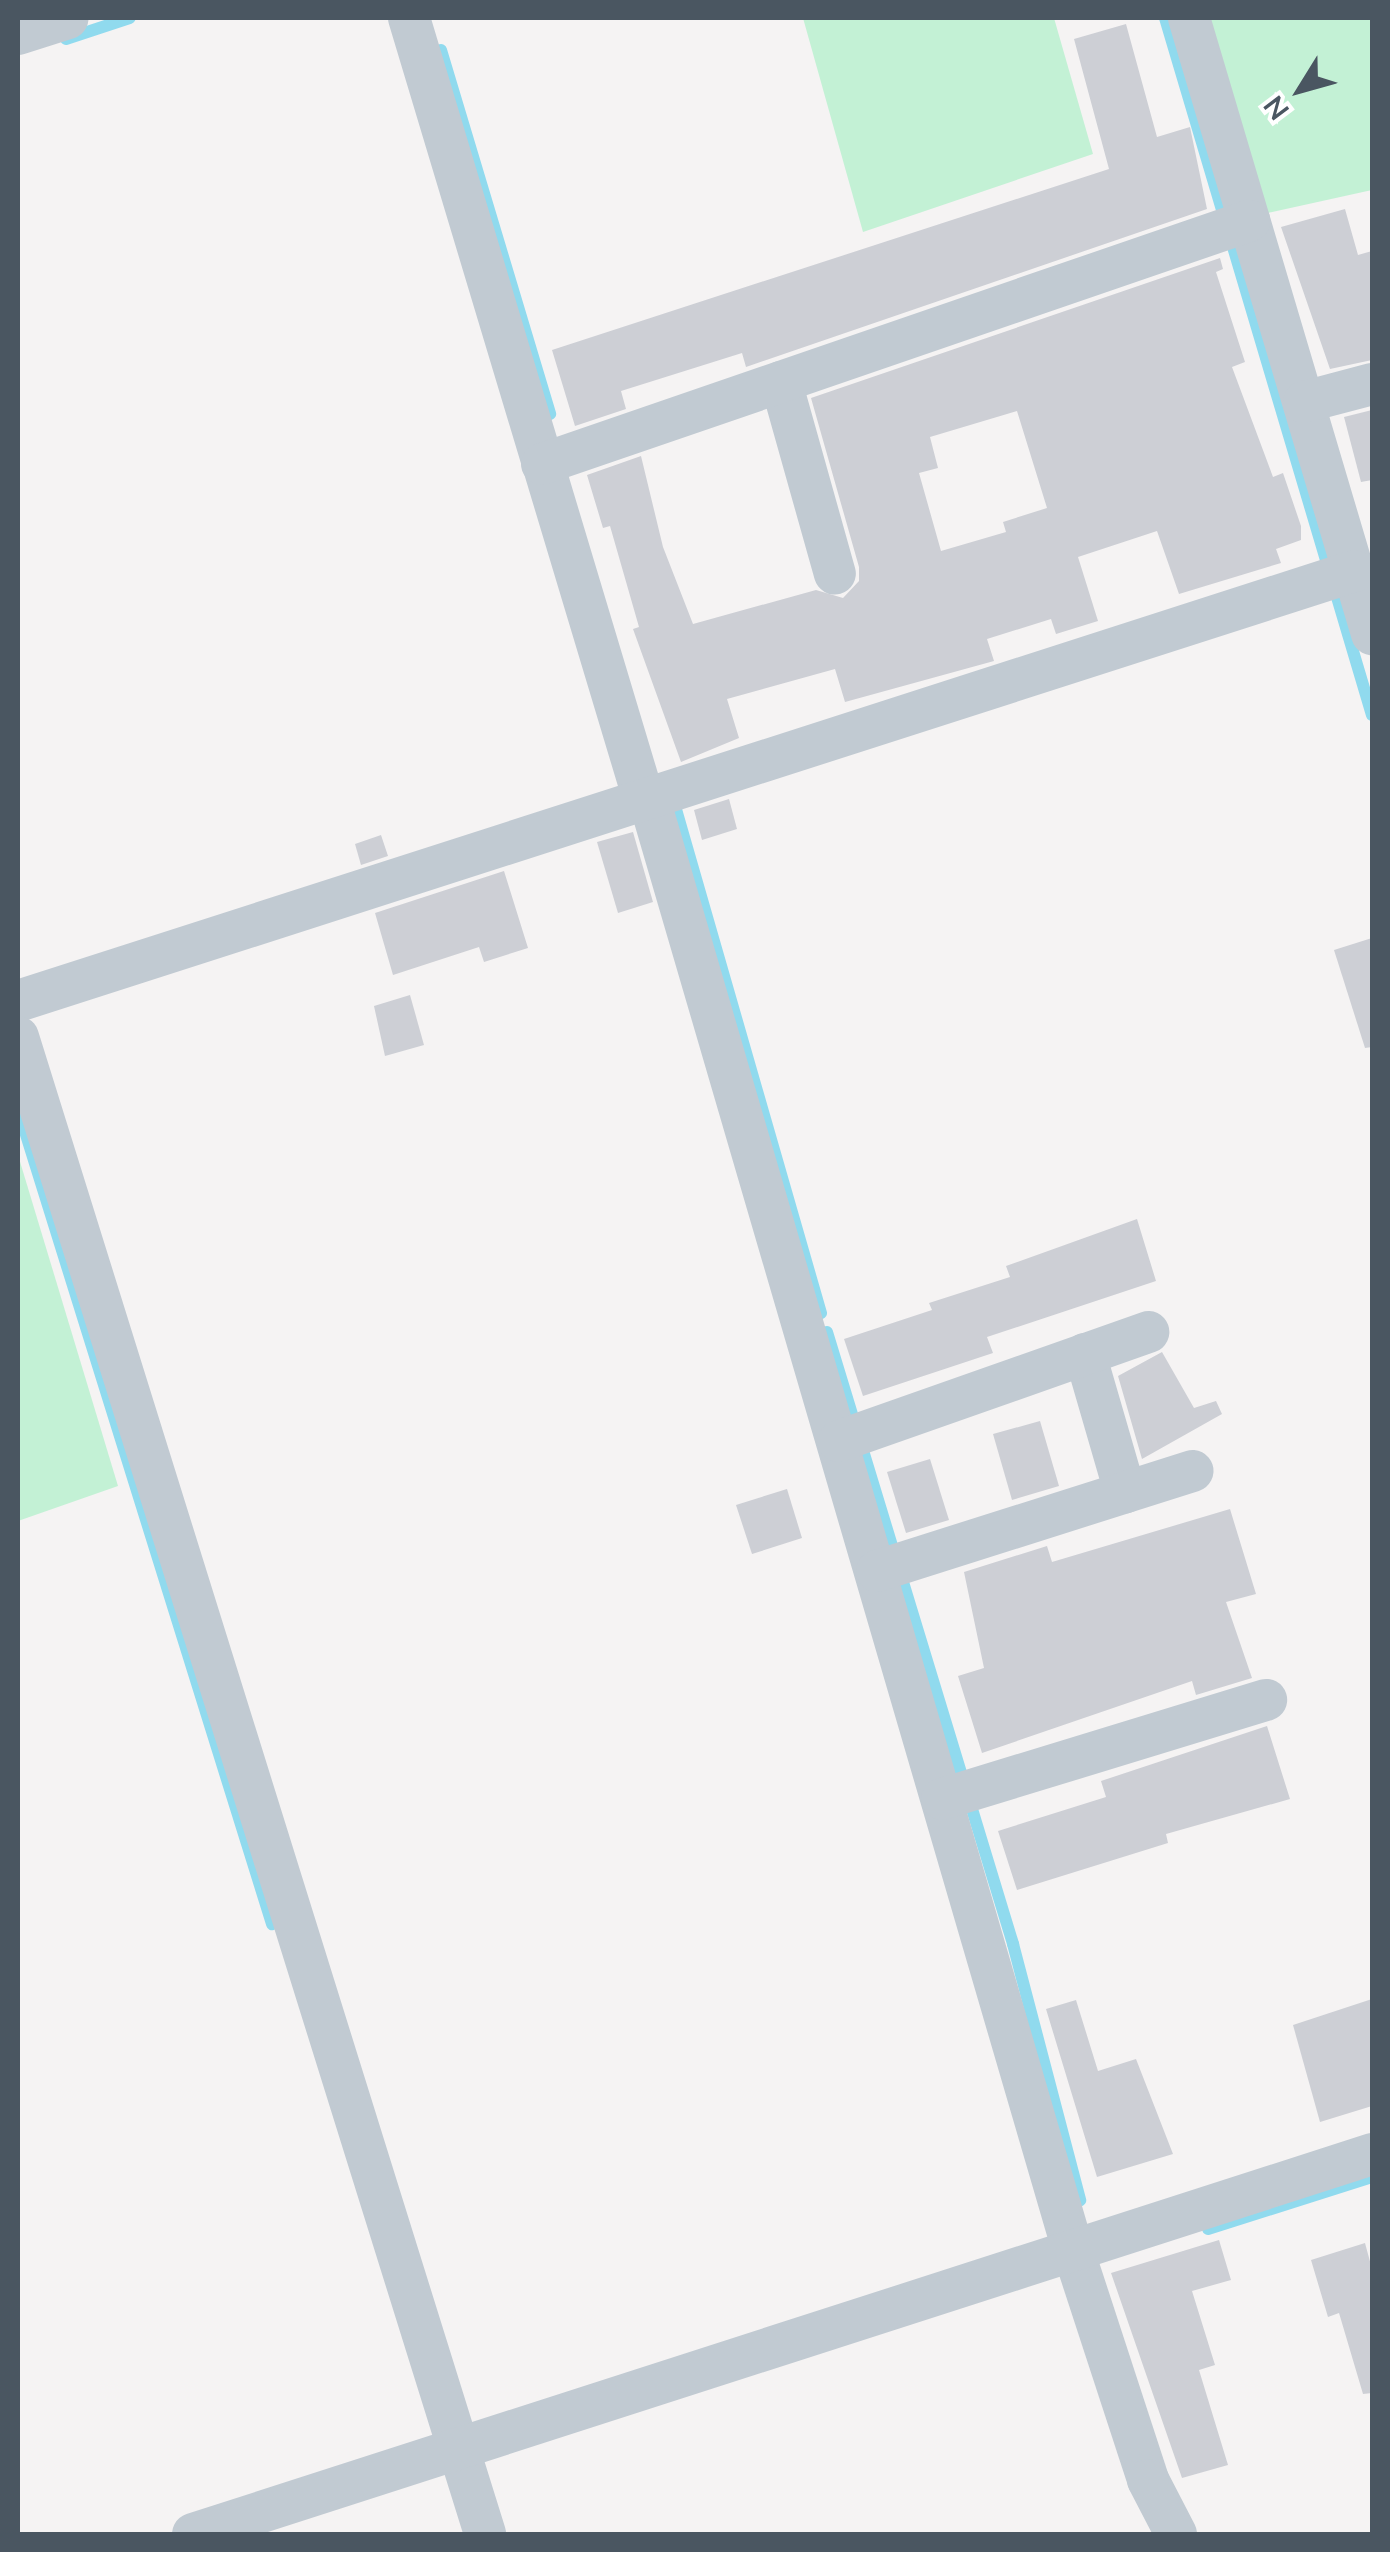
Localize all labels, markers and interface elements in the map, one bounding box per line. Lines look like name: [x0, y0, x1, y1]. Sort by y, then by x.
north arrow: [1250, 40, 1350, 140]
text: N: [1255, 89, 1296, 127]

